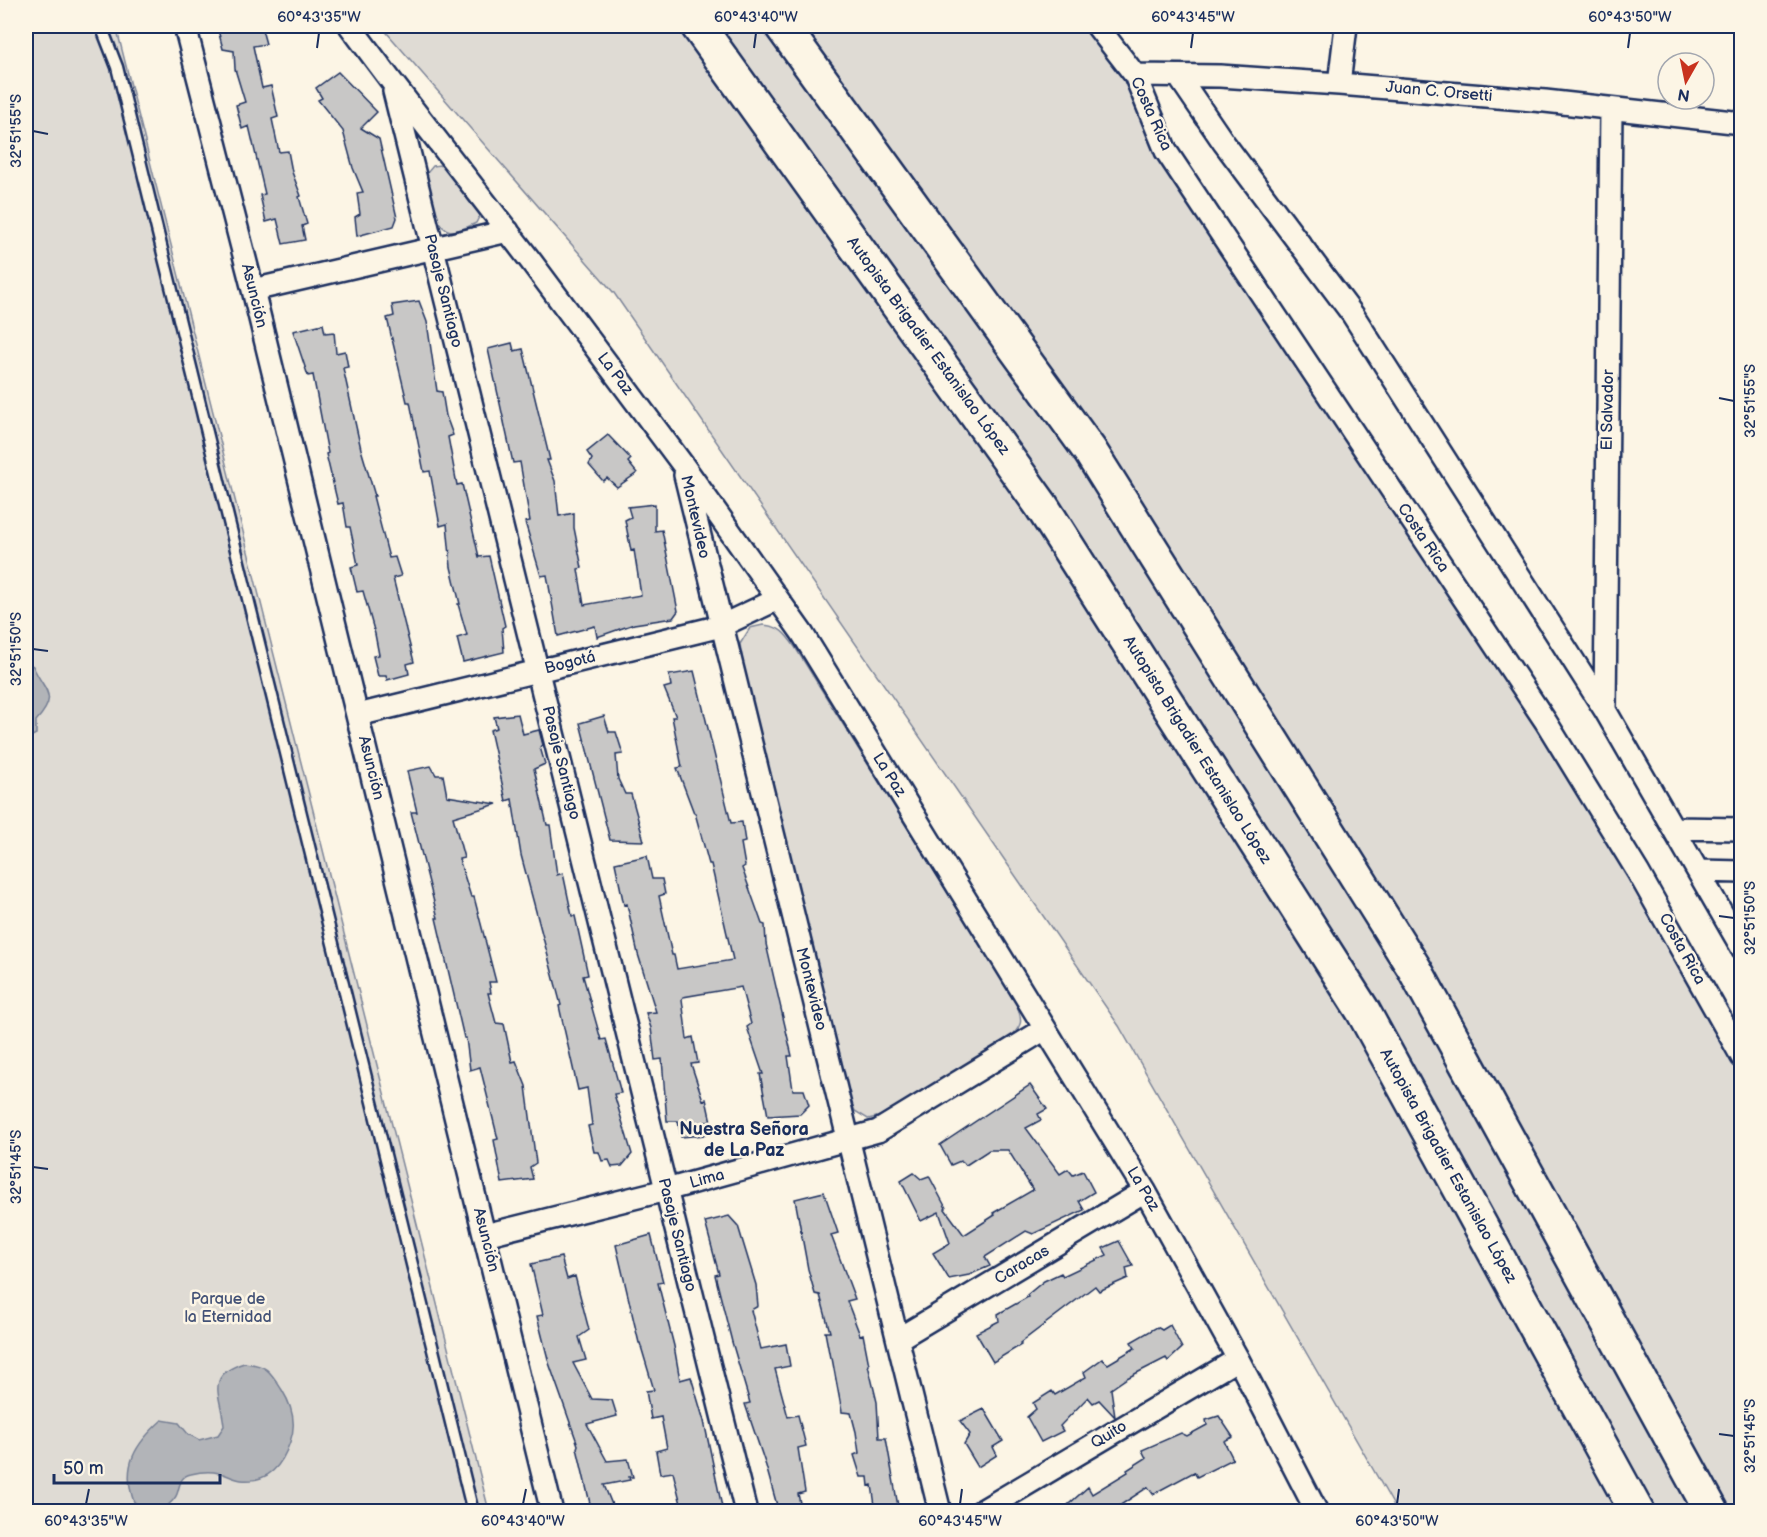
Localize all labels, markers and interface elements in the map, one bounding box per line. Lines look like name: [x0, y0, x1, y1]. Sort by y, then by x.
text: 60°43'35"W: [277, 8, 361, 27]
text: 60°43'40"W: [714, 8, 798, 27]
text: 60°43'45"W: [1151, 8, 1235, 27]
text: 60°43'50"W: [1588, 8, 1672, 27]
north arrow: [1656, 51, 1716, 111]
street label: Costa Rica: [1126, 74, 1176, 154]
street label: Juan C. Orsetti: [1385, 78, 1493, 106]
text: N: [1676, 84, 1691, 105]
text: 32°51'55"S: [7, 94, 26, 168]
street label: Pasaje Santiago: [420, 232, 466, 350]
street label: Autopista Brigadier Estanislao López: [842, 233, 1014, 459]
street label: Asunción: [237, 262, 271, 330]
street label: La Paz: [593, 349, 637, 399]
text: 32°51'55"S: [1741, 364, 1760, 438]
street label: El Salvador: [1598, 369, 1618, 451]
street label: Montevideo: [676, 473, 714, 561]
street label: Costa Rica: [1393, 500, 1453, 576]
text: 32°51'50"S: [7, 612, 26, 686]
street label: Autopista Brigadier Estanislao López: [1119, 633, 1275, 868]
street label: Bogotá: [543, 648, 597, 678]
street label: Pasaje Santiago: [538, 704, 584, 822]
street label: Asunción: [354, 734, 388, 802]
street label: La Paz: [868, 750, 910, 801]
text: 32°51'50"S: [1741, 881, 1760, 955]
street label: Costa Rica: [1655, 910, 1709, 988]
street label: Montevideo: [792, 945, 830, 1033]
street label: Autopista Brigadier Estanislao López: [1375, 1046, 1521, 1287]
district label: Nuestra Señora de La Paz: [679, 1119, 809, 1161]
text: 32°51'45"S: [7, 1130, 26, 1204]
street label: La Paz: [1122, 1163, 1164, 1215]
street label: Lima: [688, 1165, 726, 1193]
street label: Pasaje Santiago: [654, 1176, 700, 1294]
street label: Asunción: [469, 1206, 503, 1274]
street label: Caracas: [991, 1241, 1053, 1289]
park label: Parque de la Eternidad: [184, 1290, 272, 1327]
text: 32°51'45"S: [1741, 1399, 1760, 1473]
street label: Quito: [1088, 1417, 1130, 1453]
scale bar: [54, 1447, 220, 1485]
text: 50 m: [63, 1458, 104, 1479]
text: 60°43'35"W: [44, 1512, 128, 1531]
text: 60°43'40"W: [481, 1512, 565, 1531]
text: 60°43'45"W: [918, 1512, 1002, 1531]
text: 60°43'50"W: [1355, 1512, 1439, 1531]

